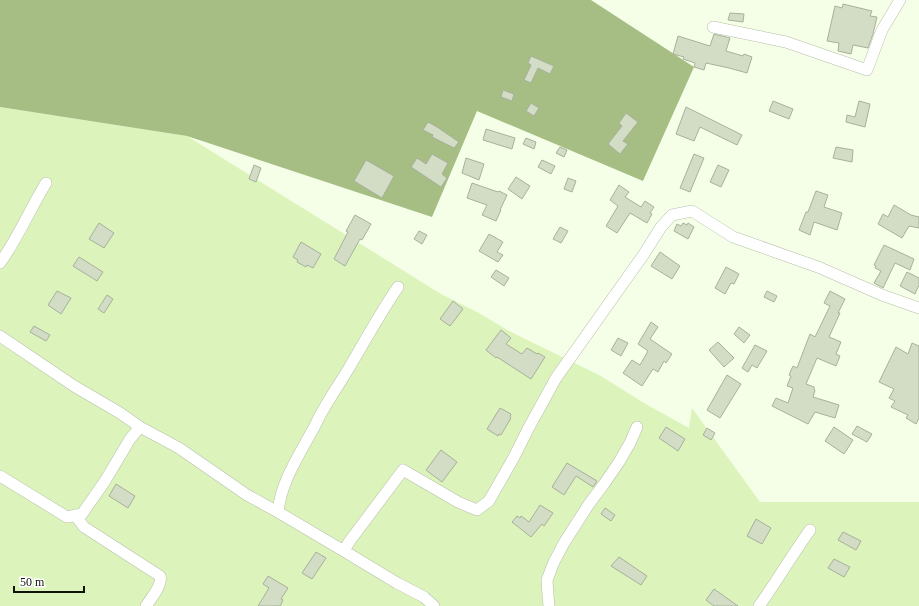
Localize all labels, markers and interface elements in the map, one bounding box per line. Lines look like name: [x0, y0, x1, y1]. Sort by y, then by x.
scale bar: [14, 568, 84, 594]
text: 50 m: [20, 575, 45, 589]

